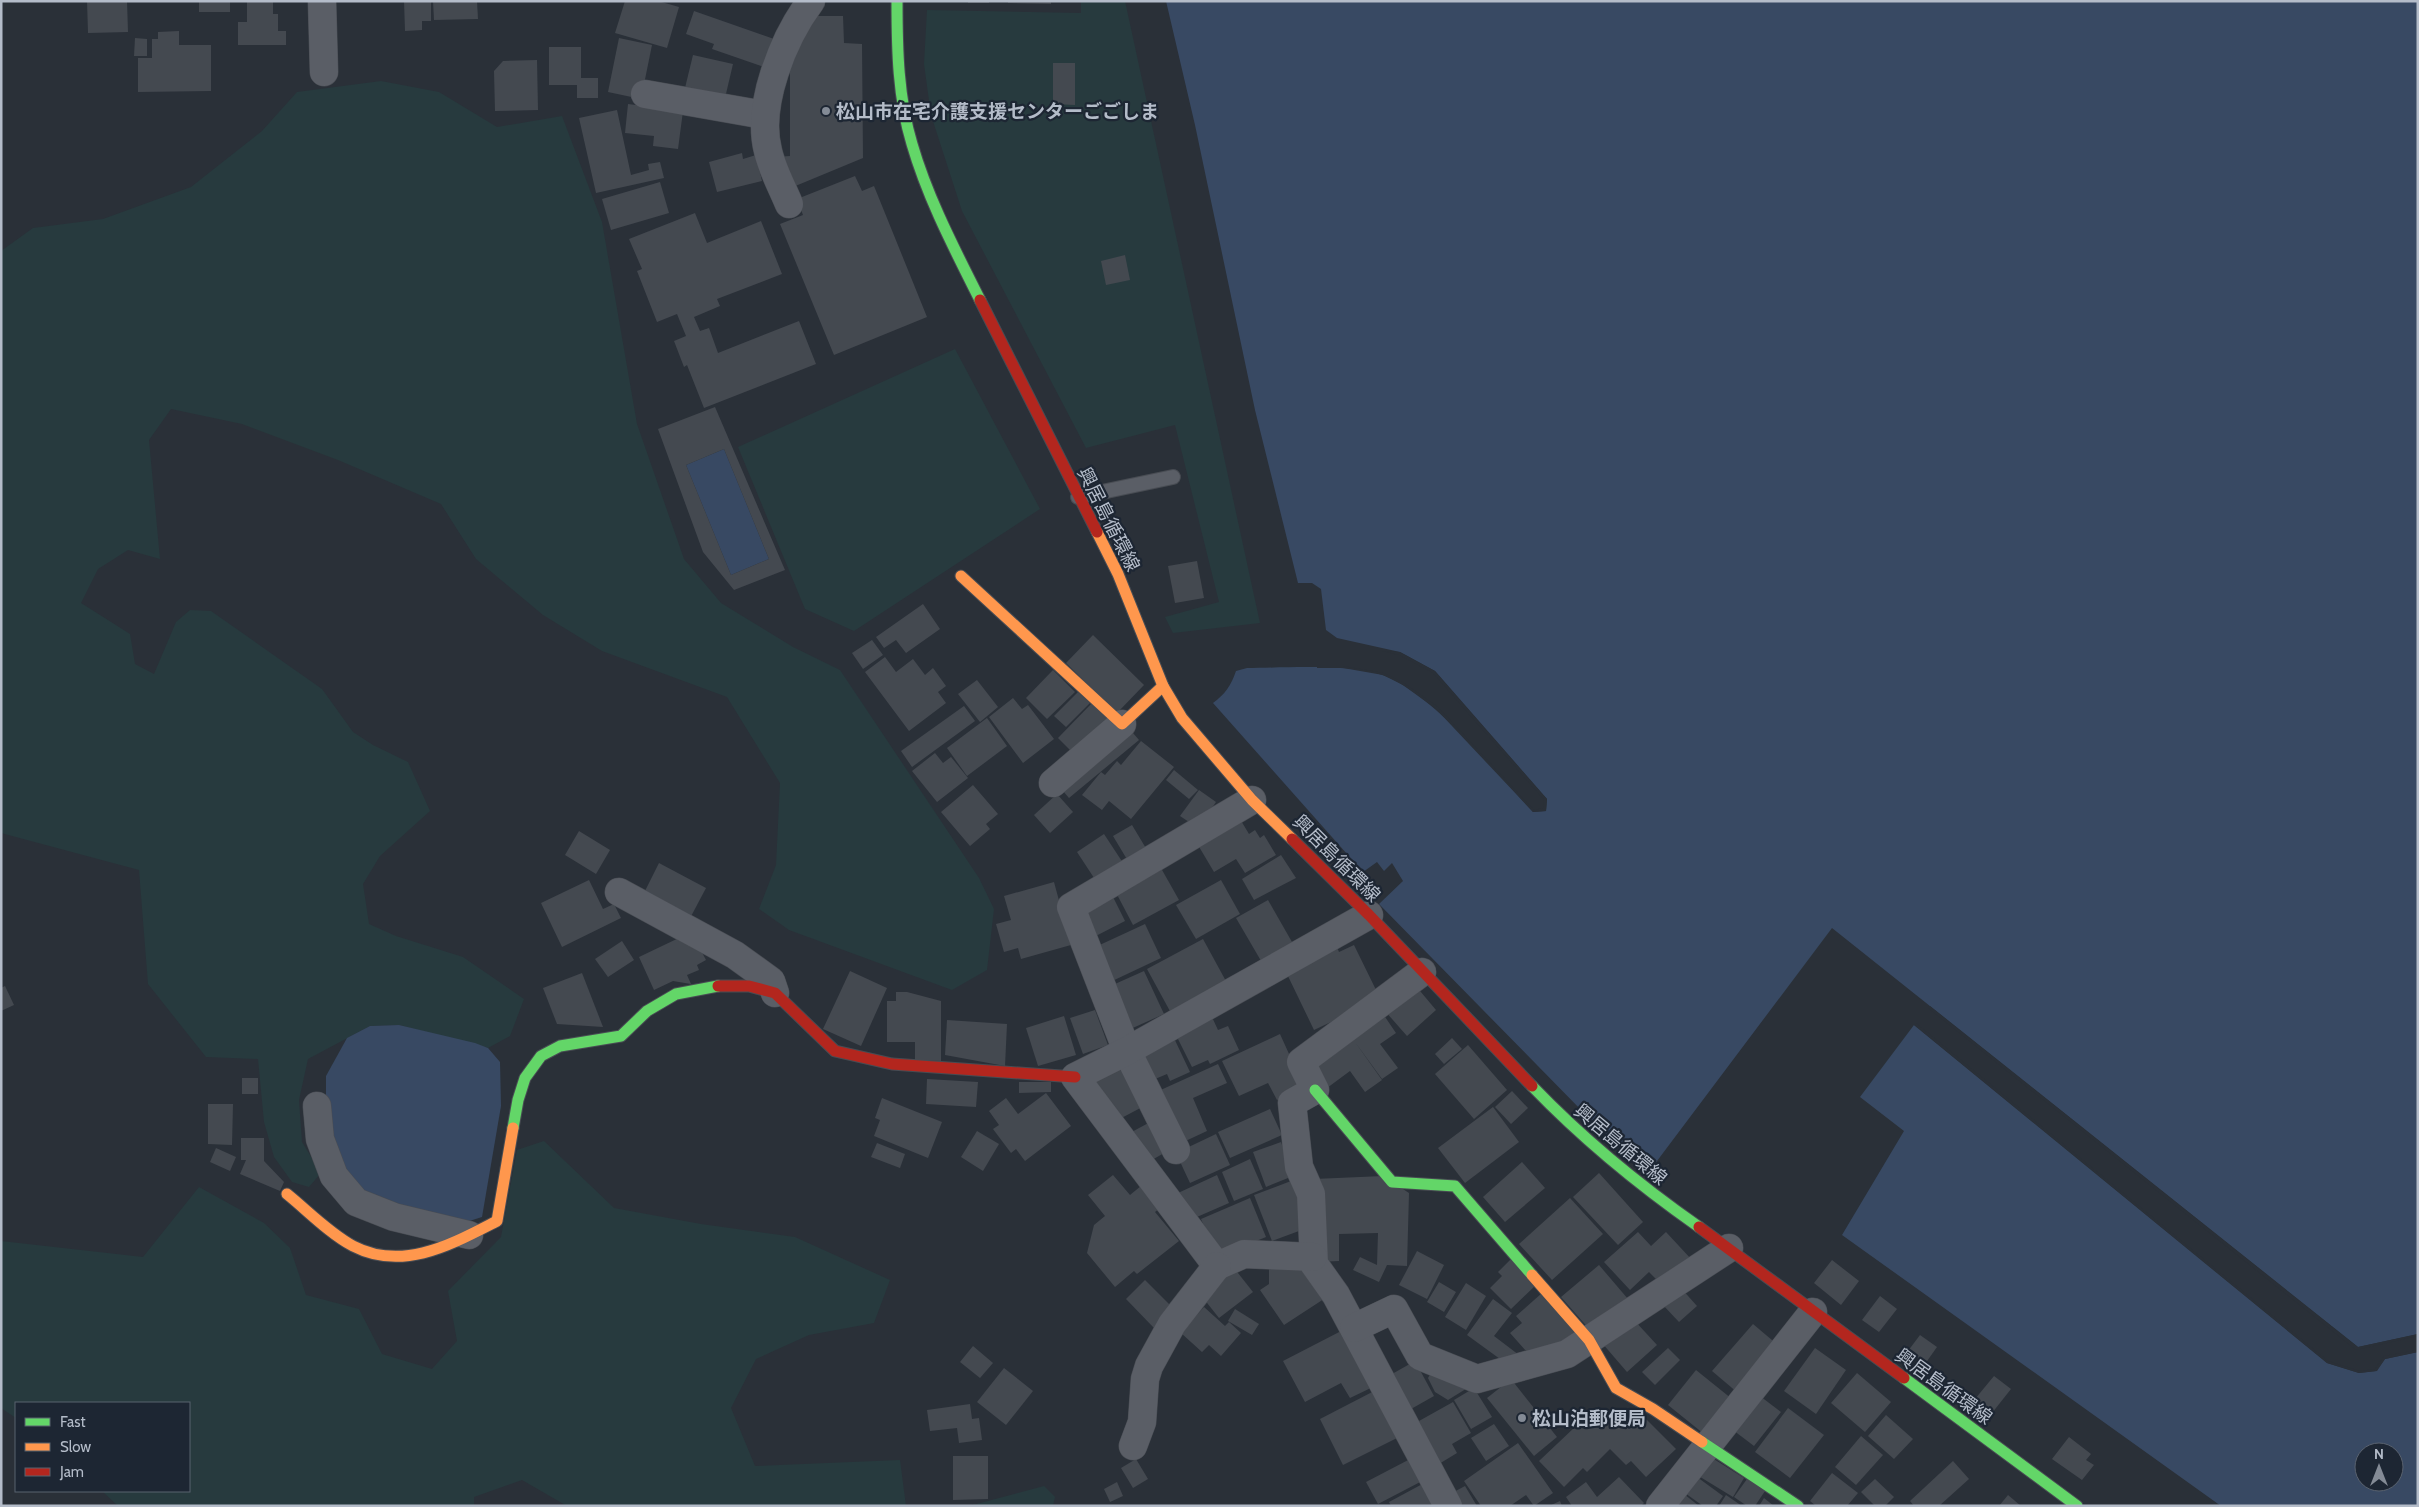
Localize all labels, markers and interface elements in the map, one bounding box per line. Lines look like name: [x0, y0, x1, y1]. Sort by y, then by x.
place label: 松山市在宅介護支援センターごごしま: [836, 100, 1159, 123]
marker: 松山市在宅介護支援センターごごしま: [820, 105, 832, 117]
street label: 興居島循環線: [1072, 463, 1145, 575]
street label: 興居島循環線: [1288, 810, 1385, 907]
street label: 興居島循環線: [1570, 1099, 1672, 1190]
street label: 興居島循環線: [1891, 1344, 1997, 1429]
legend: [15, 1402, 190, 1492]
place label: 松山泊郵便局: [1532, 1407, 1646, 1430]
marker: 松山泊郵便局: [1516, 1412, 1528, 1424]
text: Fast: [60, 1413, 85, 1431]
text: Slow: [60, 1438, 91, 1456]
north arrow: [2354, 1442, 2404, 1492]
text: N: [2374, 1445, 2384, 1463]
text: Jam: [59, 1463, 84, 1481]

